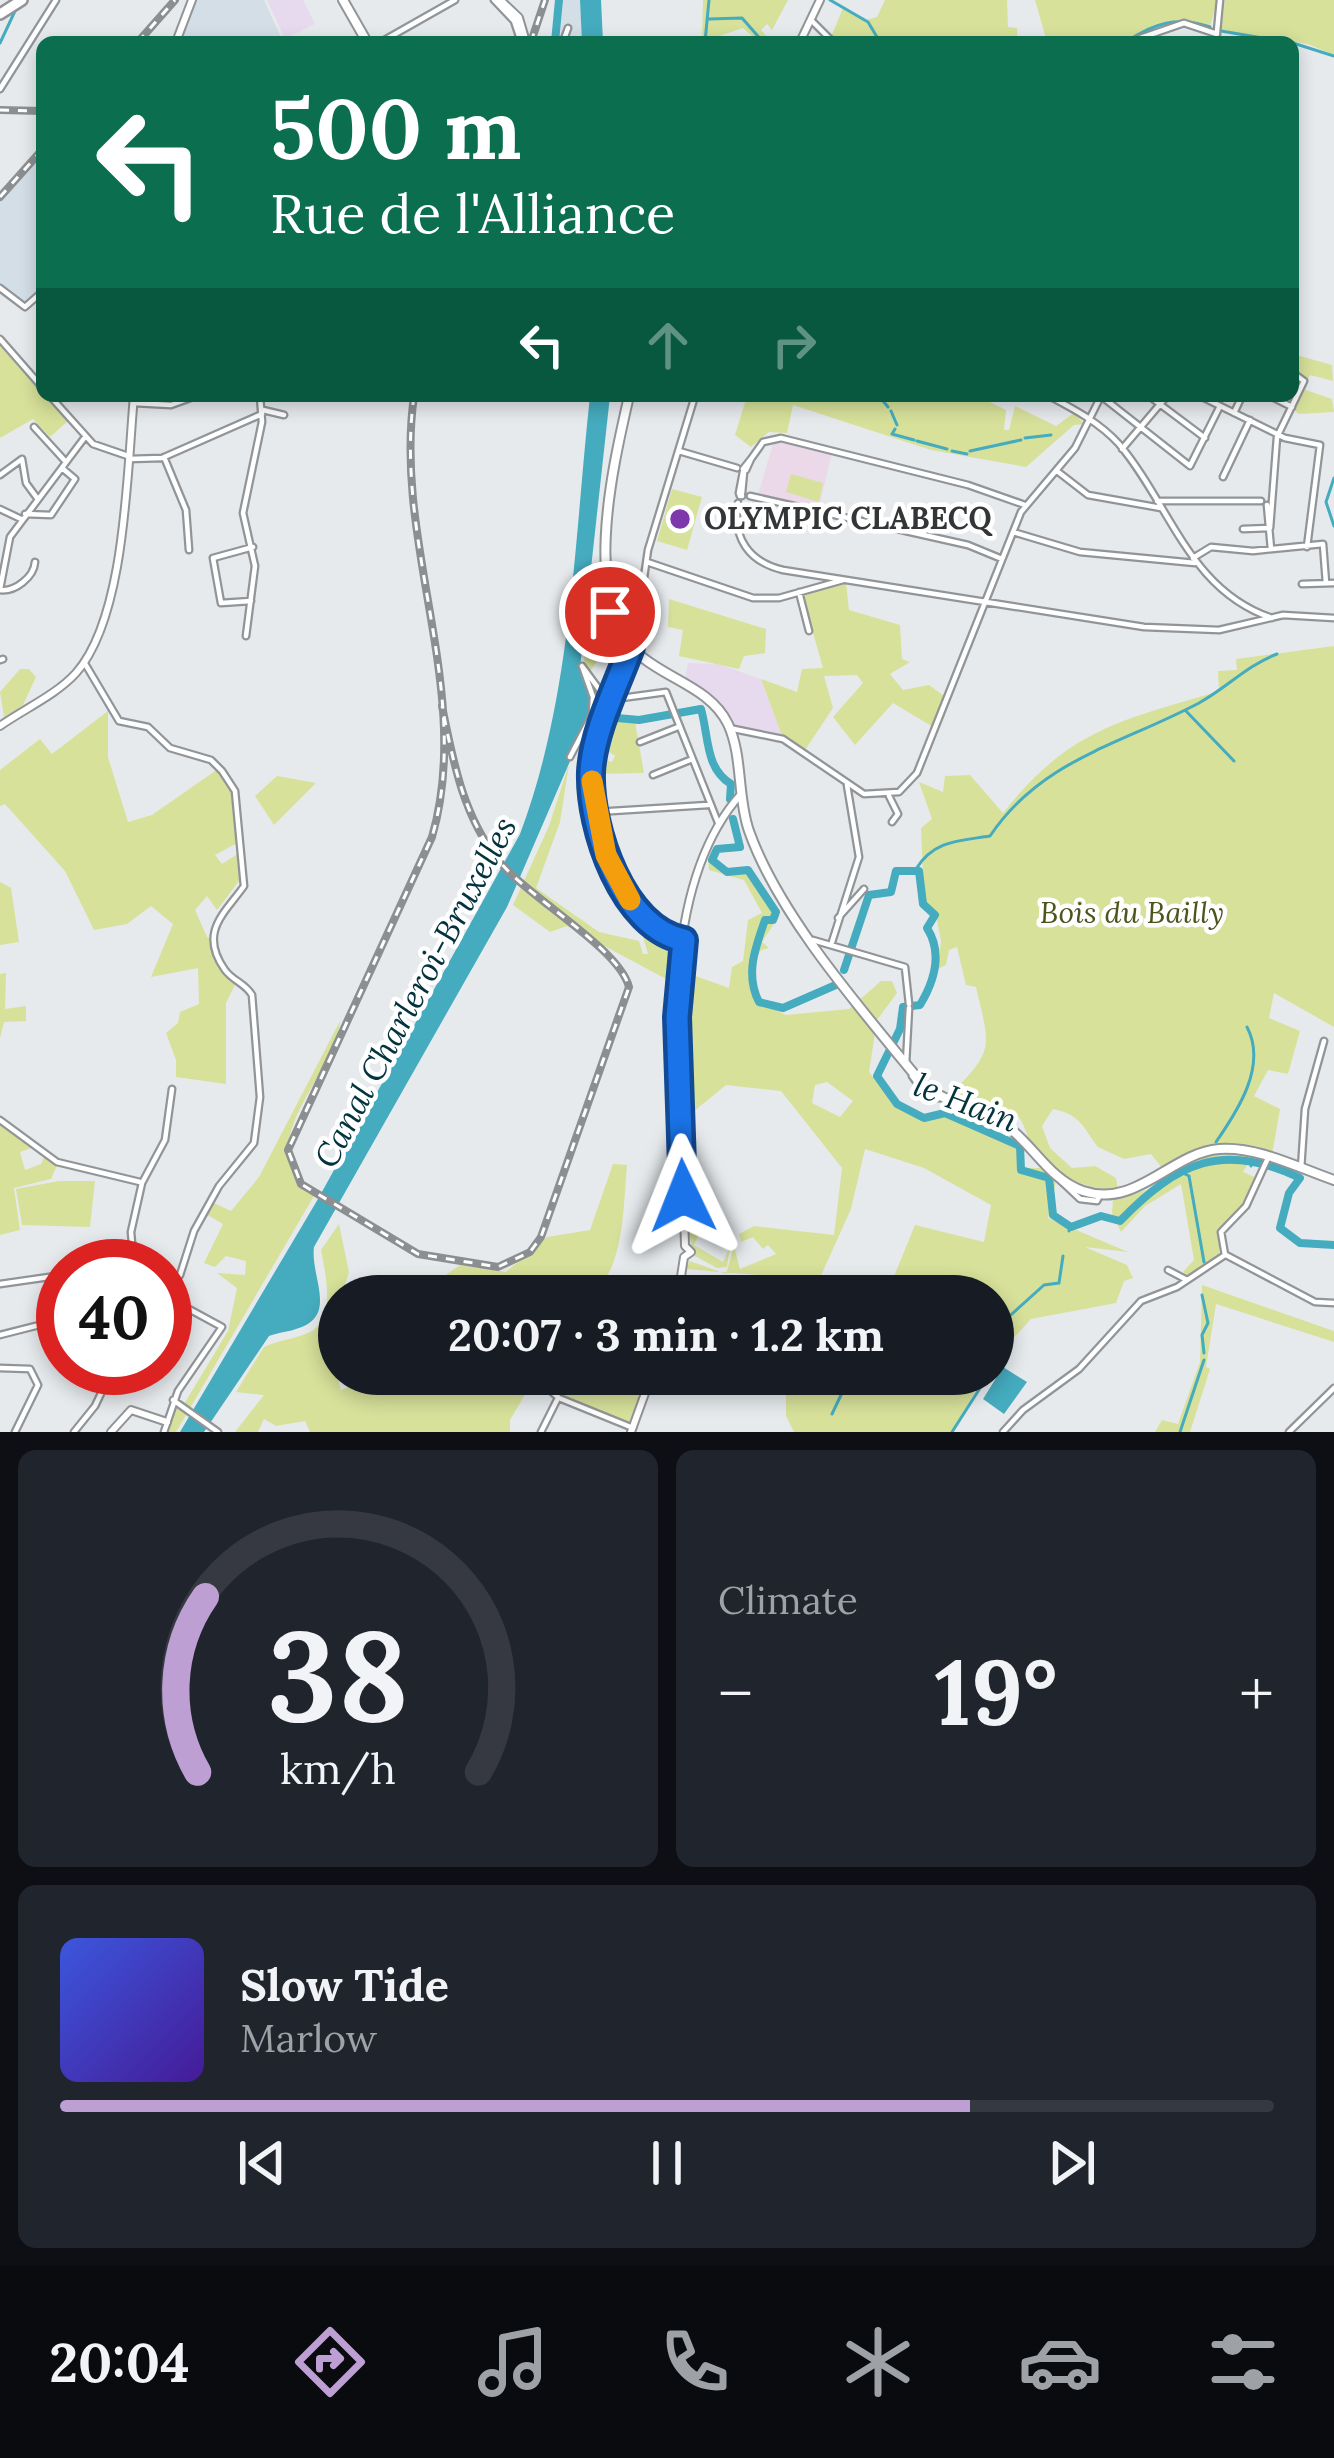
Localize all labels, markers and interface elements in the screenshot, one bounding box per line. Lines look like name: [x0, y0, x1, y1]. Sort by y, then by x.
text: 500 m: [270, 74, 522, 182]
icon: left: [72, 84, 228, 240]
text: Rue de l'Alliance: [270, 179, 675, 248]
icon: left: [509, 312, 575, 378]
icon: ahead: [635, 312, 701, 378]
icon: right: [761, 312, 827, 378]
place label: OLYMPIC CLABECQ: [704, 499, 993, 537]
marker: OLYMPIC CLABECQ: [667, 506, 693, 532]
pin: [559, 561, 661, 663]
icon: arrive: [577, 579, 643, 645]
water label: Canal Charleroi-Bruxelles: [305, 809, 525, 1175]
park label: Bois du Bailly: [1040, 893, 1224, 931]
water label: le Hain: [908, 1063, 1024, 1141]
position arrow: [620, 1133, 746, 1259]
speed limit sign: 40: [36, 1239, 192, 1395]
text: 20:07 · 3 min · 1.2 km: [448, 1306, 884, 1363]
text: Climate: [718, 1575, 858, 1625]
text: 38: [267, 1595, 409, 1755]
text: 19°: [935, 1634, 1057, 1750]
text: −: [718, 1651, 753, 1735]
text: +: [1239, 1651, 1274, 1735]
text: km/h: [280, 1740, 396, 1795]
text: Slow Tide: [240, 1956, 449, 2013]
text: Marlow: [240, 2013, 377, 2063]
icon: previous: [229, 2130, 295, 2196]
icon: pause: [634, 2130, 700, 2196]
icon: next: [1039, 2130, 1105, 2196]
icon: directions: [288, 2320, 372, 2404]
icon: music: [471, 2320, 555, 2404]
icon: phone: [653, 2320, 737, 2404]
icon: climate: [836, 2320, 920, 2404]
icon: car: [1018, 2320, 1102, 2404]
icon: filters: [1201, 2320, 1285, 2404]
text: 20:04: [49, 2328, 190, 2397]

